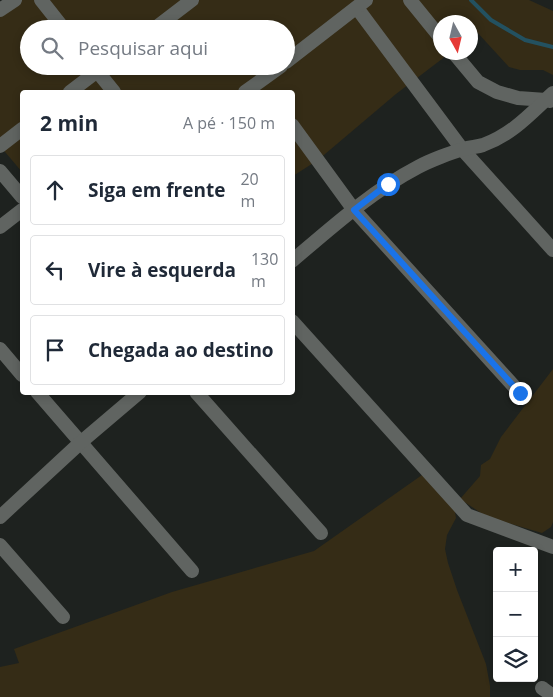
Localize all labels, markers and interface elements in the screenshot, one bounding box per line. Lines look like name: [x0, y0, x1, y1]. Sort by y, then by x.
north arrow: [433, 15, 478, 60]
search box: [20, 20, 295, 75]
icon: search: [38, 34, 66, 62]
text: Pesquisar aqui: [78, 35, 208, 61]
text: 2 min: [40, 109, 98, 137]
text: A pé · 150 m: [183, 112, 275, 134]
text: 20 m: [240, 168, 259, 212]
route start: [377, 173, 400, 196]
icon: ahead: [41, 176, 69, 204]
text: Siga em frente: [88, 177, 225, 203]
text: 130 m: [251, 248, 278, 292]
icon: left: [41, 256, 69, 284]
text: Vire à esquerda: [88, 257, 236, 283]
icon: arrive: [41, 336, 69, 364]
text: Chegada ao destino: [88, 337, 274, 363]
route end: [509, 382, 532, 405]
map controls: [493, 547, 538, 682]
button: +: [493, 547, 538, 592]
button: −: [493, 592, 538, 637]
button: layers: [493, 637, 538, 682]

